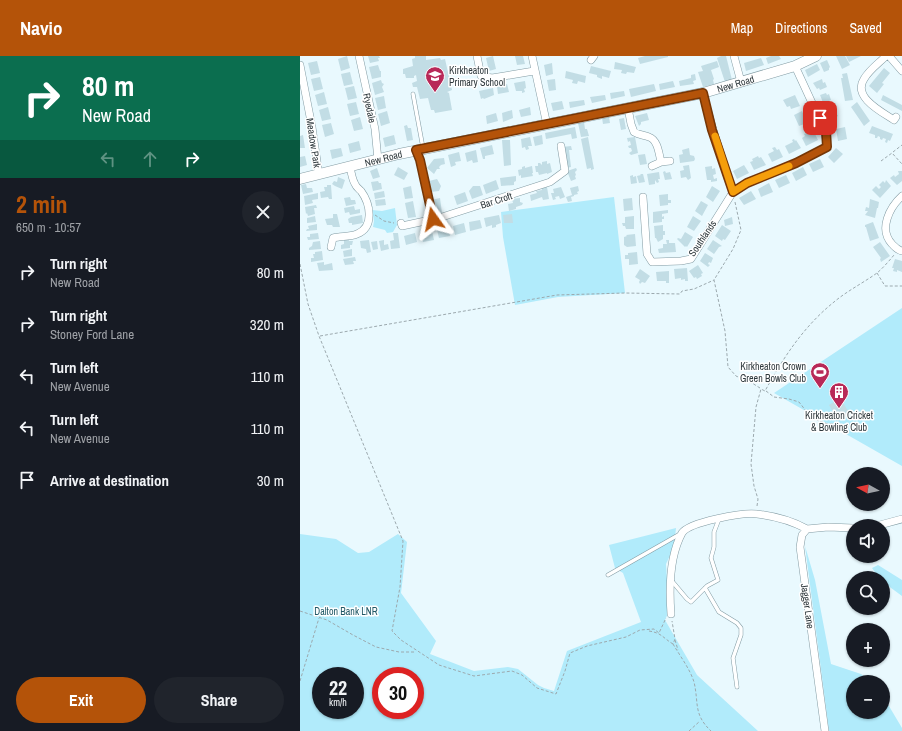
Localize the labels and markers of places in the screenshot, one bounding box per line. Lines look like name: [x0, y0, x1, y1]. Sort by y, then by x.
place label: Kirkheaton Primary School: [449, 64, 505, 89]
school or university icon: Kirkheaton Primary School: [424, 65, 446, 93]
pin: [803, 101, 837, 135]
place label: Kirkheaton Crown Green Bowls Club: [740, 360, 806, 385]
sports icon: Kirkheaton Crown Green Bowls Club: [809, 361, 831, 389]
building icon: Kirkheaton Cricket & Bowling Club: [828, 381, 850, 409]
place label: Kirkheaton Cricket & Bowling Club: [805, 409, 874, 434]

